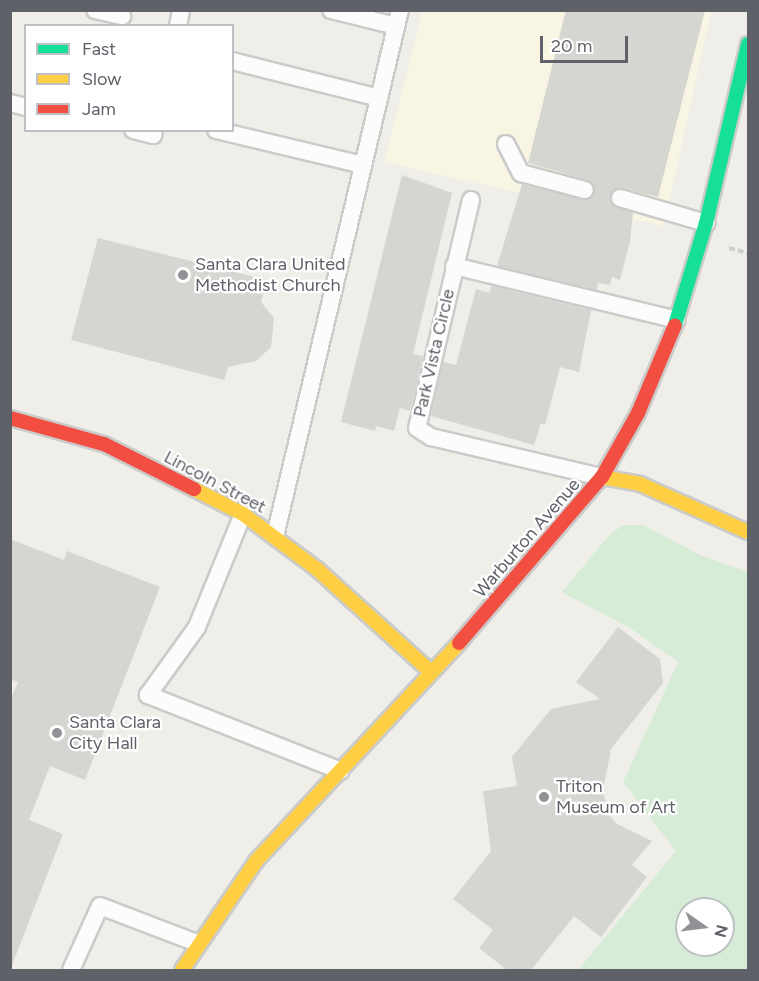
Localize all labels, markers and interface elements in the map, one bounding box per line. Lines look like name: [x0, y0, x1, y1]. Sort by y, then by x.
legend: [24, 24, 234, 132]
scale bar: [543, 24, 632, 62]
text: 20 m: [551, 35, 592, 57]
text: Fast: [82, 38, 116, 60]
text: Slow: [82, 68, 121, 90]
text: Jam: [82, 98, 116, 120]
place label: Santa Clara United Methodist Church: [195, 254, 346, 296]
marker: Santa Clara United Methodist Church: [176, 268, 190, 282]
street label: Park Vista Circle: [409, 287, 459, 419]
street label: Lincoln Street: [160, 446, 270, 518]
street label: Warburton Avenue: [469, 474, 585, 602]
place label: Santa Clara City Hall: [69, 712, 161, 754]
marker: Santa Clara City Hall: [50, 726, 64, 740]
place label: Triton Museum of Art: [556, 776, 676, 818]
marker: Triton Museum of Art: [537, 790, 551, 804]
north arrow: [675, 897, 735, 957]
text: N: [710, 923, 732, 939]

